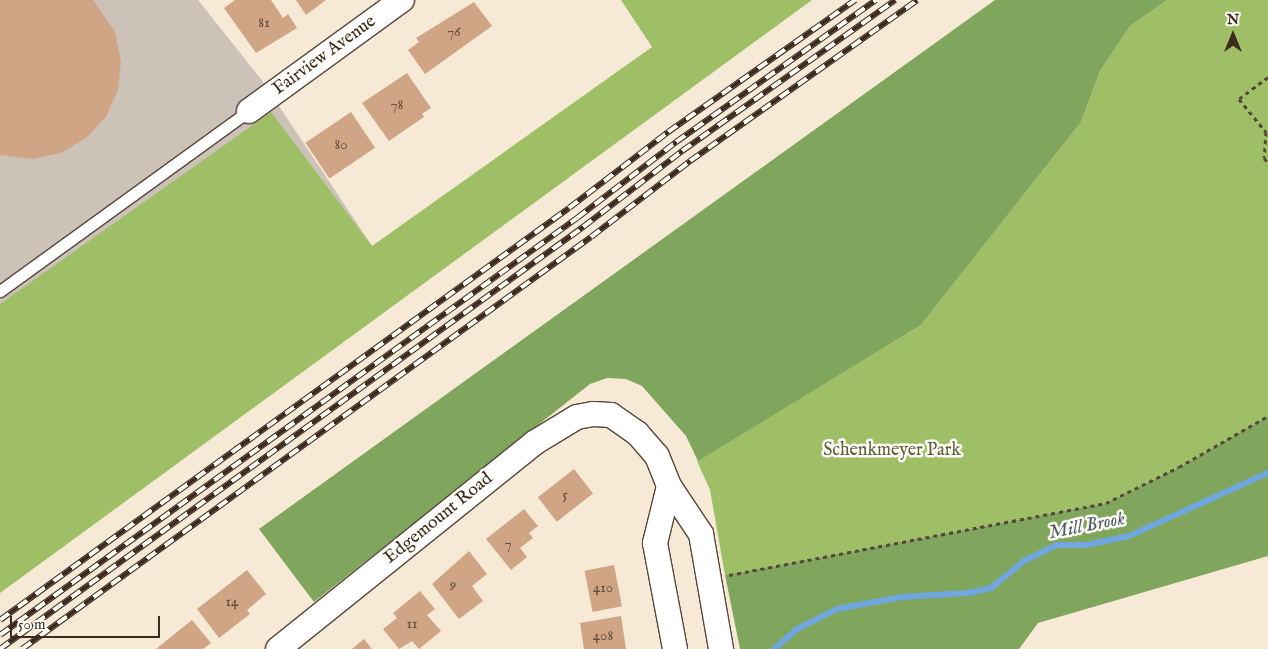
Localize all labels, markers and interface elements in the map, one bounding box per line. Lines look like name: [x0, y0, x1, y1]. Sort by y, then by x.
north arrow: [1208, 10, 1258, 60]
street label: Fairview Avenue: [269, 11, 381, 101]
text: N: [1227, 11, 1239, 29]
house number: 81: [258, 14, 270, 32]
house number: 76: [447, 23, 461, 41]
house number: 78: [391, 96, 403, 114]
house number: 80: [334, 136, 348, 154]
park label: Schenkmeyer Park: [823, 440, 961, 462]
street label: Edgemount Road: [380, 469, 498, 569]
house number: 5: [562, 486, 568, 504]
water label: Mill Brook: [1047, 508, 1127, 546]
house number: 7: [504, 535, 512, 553]
house number: 9: [450, 576, 456, 594]
house number: 410: [593, 579, 613, 597]
house number: 14: [226, 593, 238, 611]
scale bar: [12, 606, 162, 638]
text: 50 m: [18, 615, 46, 634]
house number: 11: [406, 615, 418, 633]
house number: 408: [593, 627, 613, 645]

